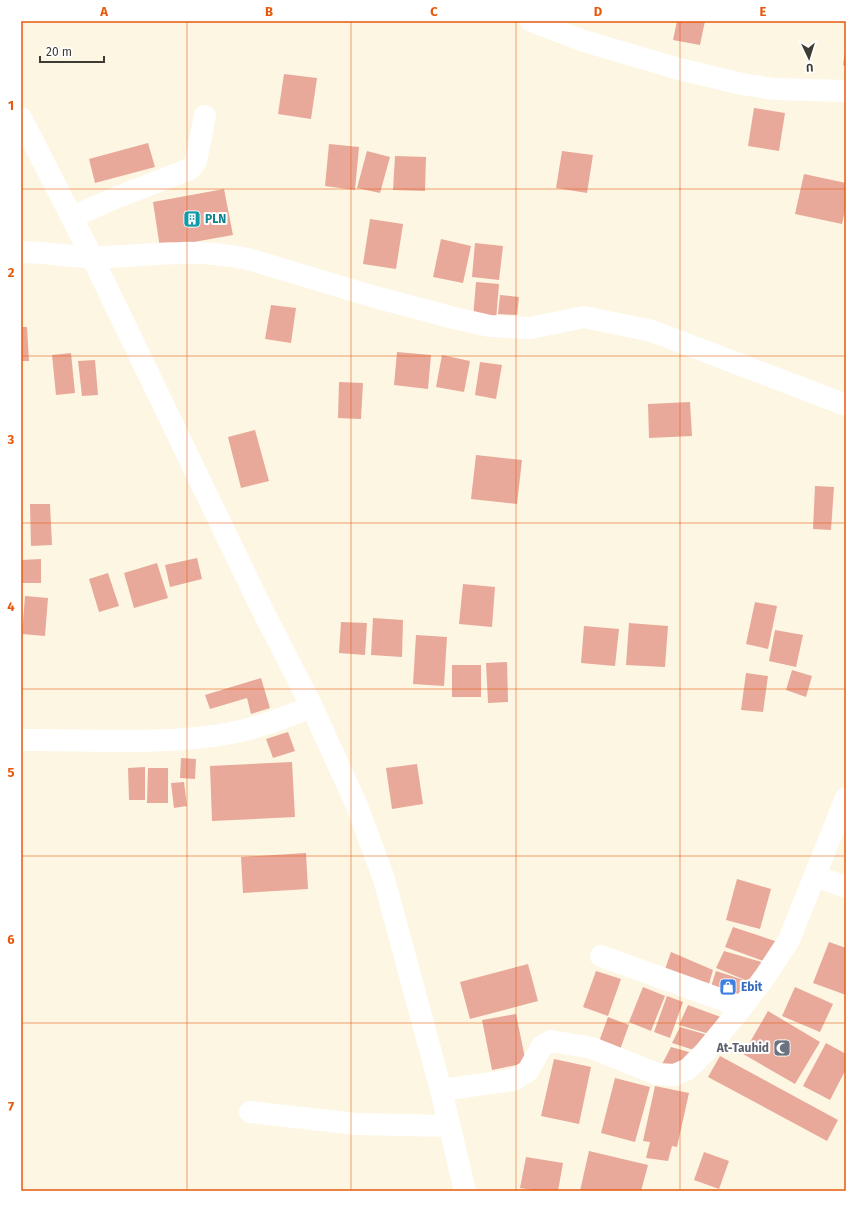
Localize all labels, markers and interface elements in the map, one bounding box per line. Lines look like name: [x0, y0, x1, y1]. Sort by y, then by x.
text: A: [99, 4, 108, 19]
text: B: [265, 4, 273, 19]
text: C: [430, 4, 438, 19]
text: D: [594, 4, 603, 19]
text: E: [760, 4, 767, 19]
scale bar: [40, 38, 104, 64]
north arrow: [789, 38, 829, 78]
text: 20 m: [46, 45, 72, 59]
text: U: [806, 61, 814, 74]
text: 1: [8, 98, 14, 113]
building icon: PLN: [182, 209, 202, 229]
place label: PLN: [205, 212, 226, 226]
text: 2: [8, 265, 15, 280]
text: 3: [7, 432, 15, 447]
text: 4: [7, 599, 15, 614]
text: 5: [8, 765, 15, 780]
text: 6: [7, 932, 15, 947]
shop icon: Ebit: [718, 977, 738, 997]
place label: Ebit: [741, 980, 763, 994]
mosque icon: At-Tauhid: [772, 1038, 792, 1058]
place label: At-Tauhid: [716, 1041, 769, 1055]
text: 7: [8, 1099, 14, 1114]

